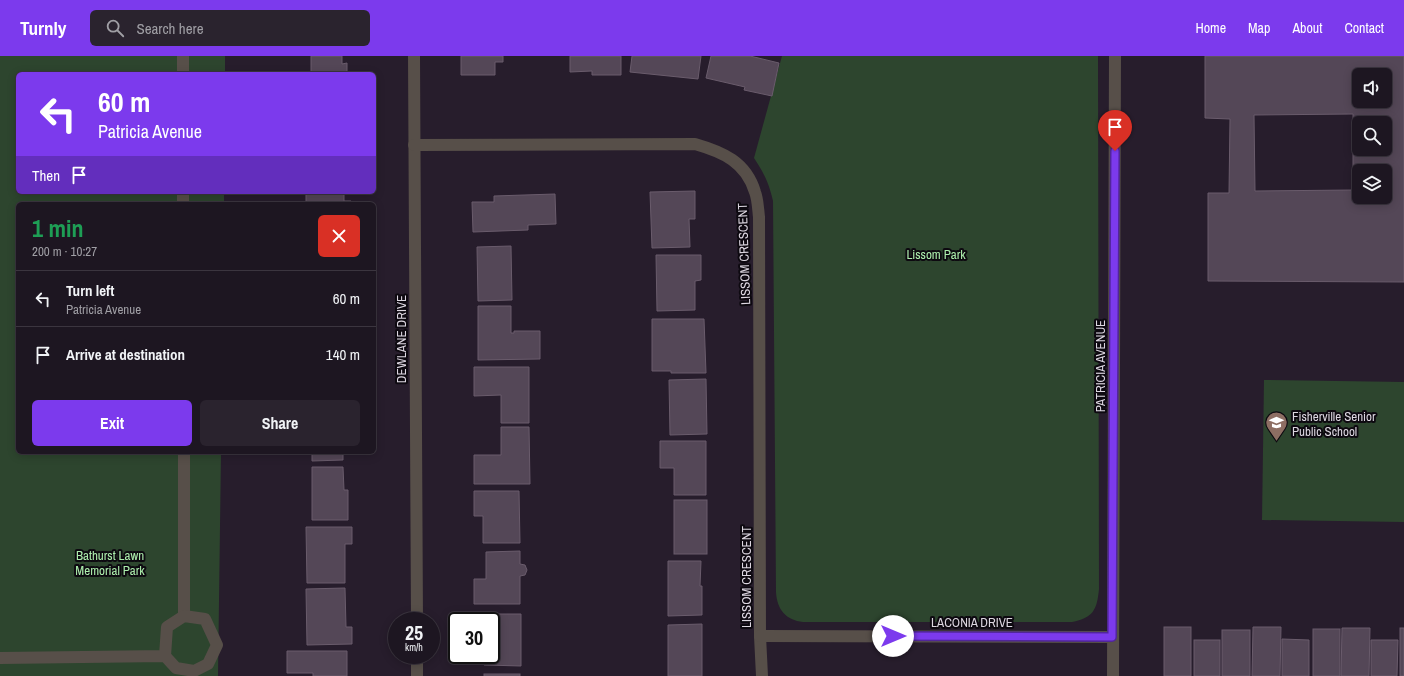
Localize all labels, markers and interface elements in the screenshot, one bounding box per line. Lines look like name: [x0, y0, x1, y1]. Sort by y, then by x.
search box: [90, 10, 370, 46]
text: Turnly: [20, 15, 66, 41]
icon: search: [104, 17, 126, 39]
text: Search here: [136, 18, 204, 39]
text: Home: [1195, 19, 1226, 37]
text: Map: [1248, 19, 1270, 37]
text: About: [1292, 19, 1322, 37]
text: Contact: [1344, 19, 1384, 37]
map controls: [1352, 68, 1392, 204]
button: sound: [1352, 68, 1392, 108]
text: 60 m: [98, 83, 150, 121]
icon: left: [32, 88, 84, 140]
pin: [1098, 110, 1132, 151]
icon: arrive: [1104, 116, 1126, 138]
button: search: [1352, 116, 1392, 156]
text: Patricia Avenue: [98, 119, 202, 144]
icon: arrive: [68, 164, 90, 186]
button: layers: [1352, 164, 1392, 204]
text: Then: [32, 165, 60, 186]
street label: LISSOM CRESCENT: [734, 202, 754, 305]
text: 1 min: [32, 212, 83, 244]
button: close: [318, 215, 360, 257]
text: 200 m · 10:27: [32, 243, 97, 260]
park label: Lissom Park: [906, 246, 966, 263]
text: Turn left: [66, 280, 114, 301]
icon: left: [32, 288, 54, 310]
text: 60 m: [333, 288, 360, 309]
street label: DEWLANE DRIVE: [393, 295, 410, 383]
text: Patricia Avenue: [66, 301, 141, 318]
street label: PATRICIA AVENUE: [1092, 320, 1109, 412]
icon: arrive: [32, 344, 54, 366]
text: Arrive at destination: [66, 344, 185, 365]
text: 140 m: [326, 344, 360, 365]
button: Exit: [32, 400, 192, 446]
button: Share: [200, 400, 360, 446]
place label: Fisherville Senior Public School: [1292, 408, 1376, 440]
school or university icon: Fisherville Senior Public School: [1263, 410, 1289, 443]
street label: LISSOM CRESCENT: [738, 526, 755, 628]
park label: Bathurst Lawn Memorial Park: [75, 547, 145, 579]
speed limit sign: 30: [448, 612, 500, 664]
street label: LACONIA DRIVE: [931, 614, 1013, 631]
position arrow: [872, 615, 914, 657]
text: 25: [405, 619, 423, 646]
text: km/h: [405, 641, 423, 654]

